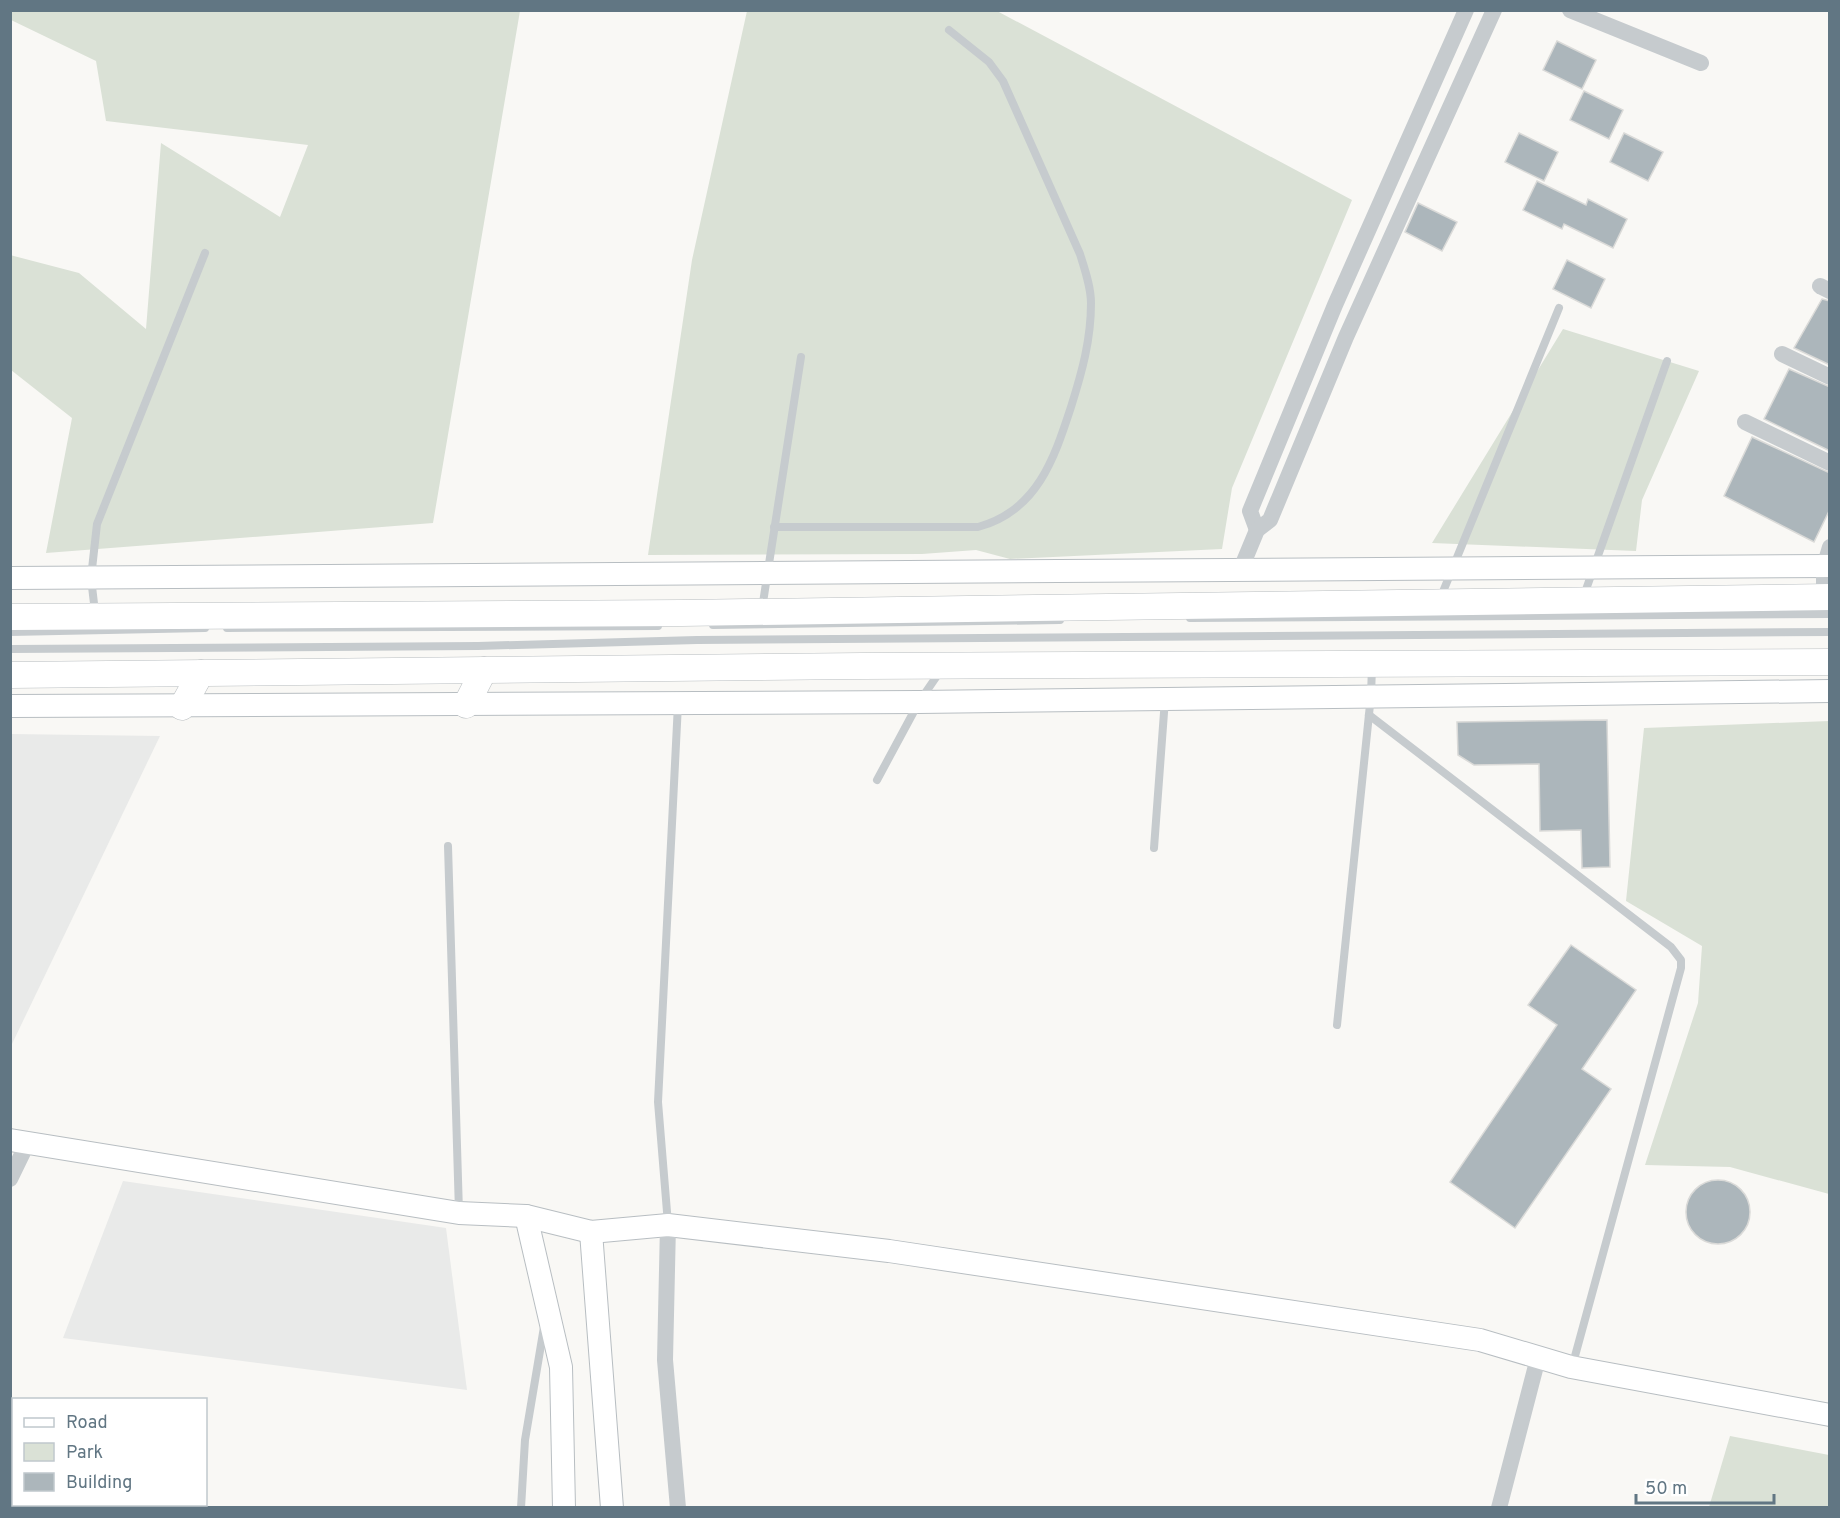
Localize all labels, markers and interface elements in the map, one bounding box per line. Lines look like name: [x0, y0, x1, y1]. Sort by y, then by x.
legend: [12, 1398, 207, 1506]
text: Road: [66, 1412, 108, 1435]
text: Park: [66, 1442, 103, 1465]
scale bar: [1636, 1467, 1774, 1505]
text: Building: [66, 1472, 132, 1495]
text: 50 m: [1645, 1478, 1687, 1501]

